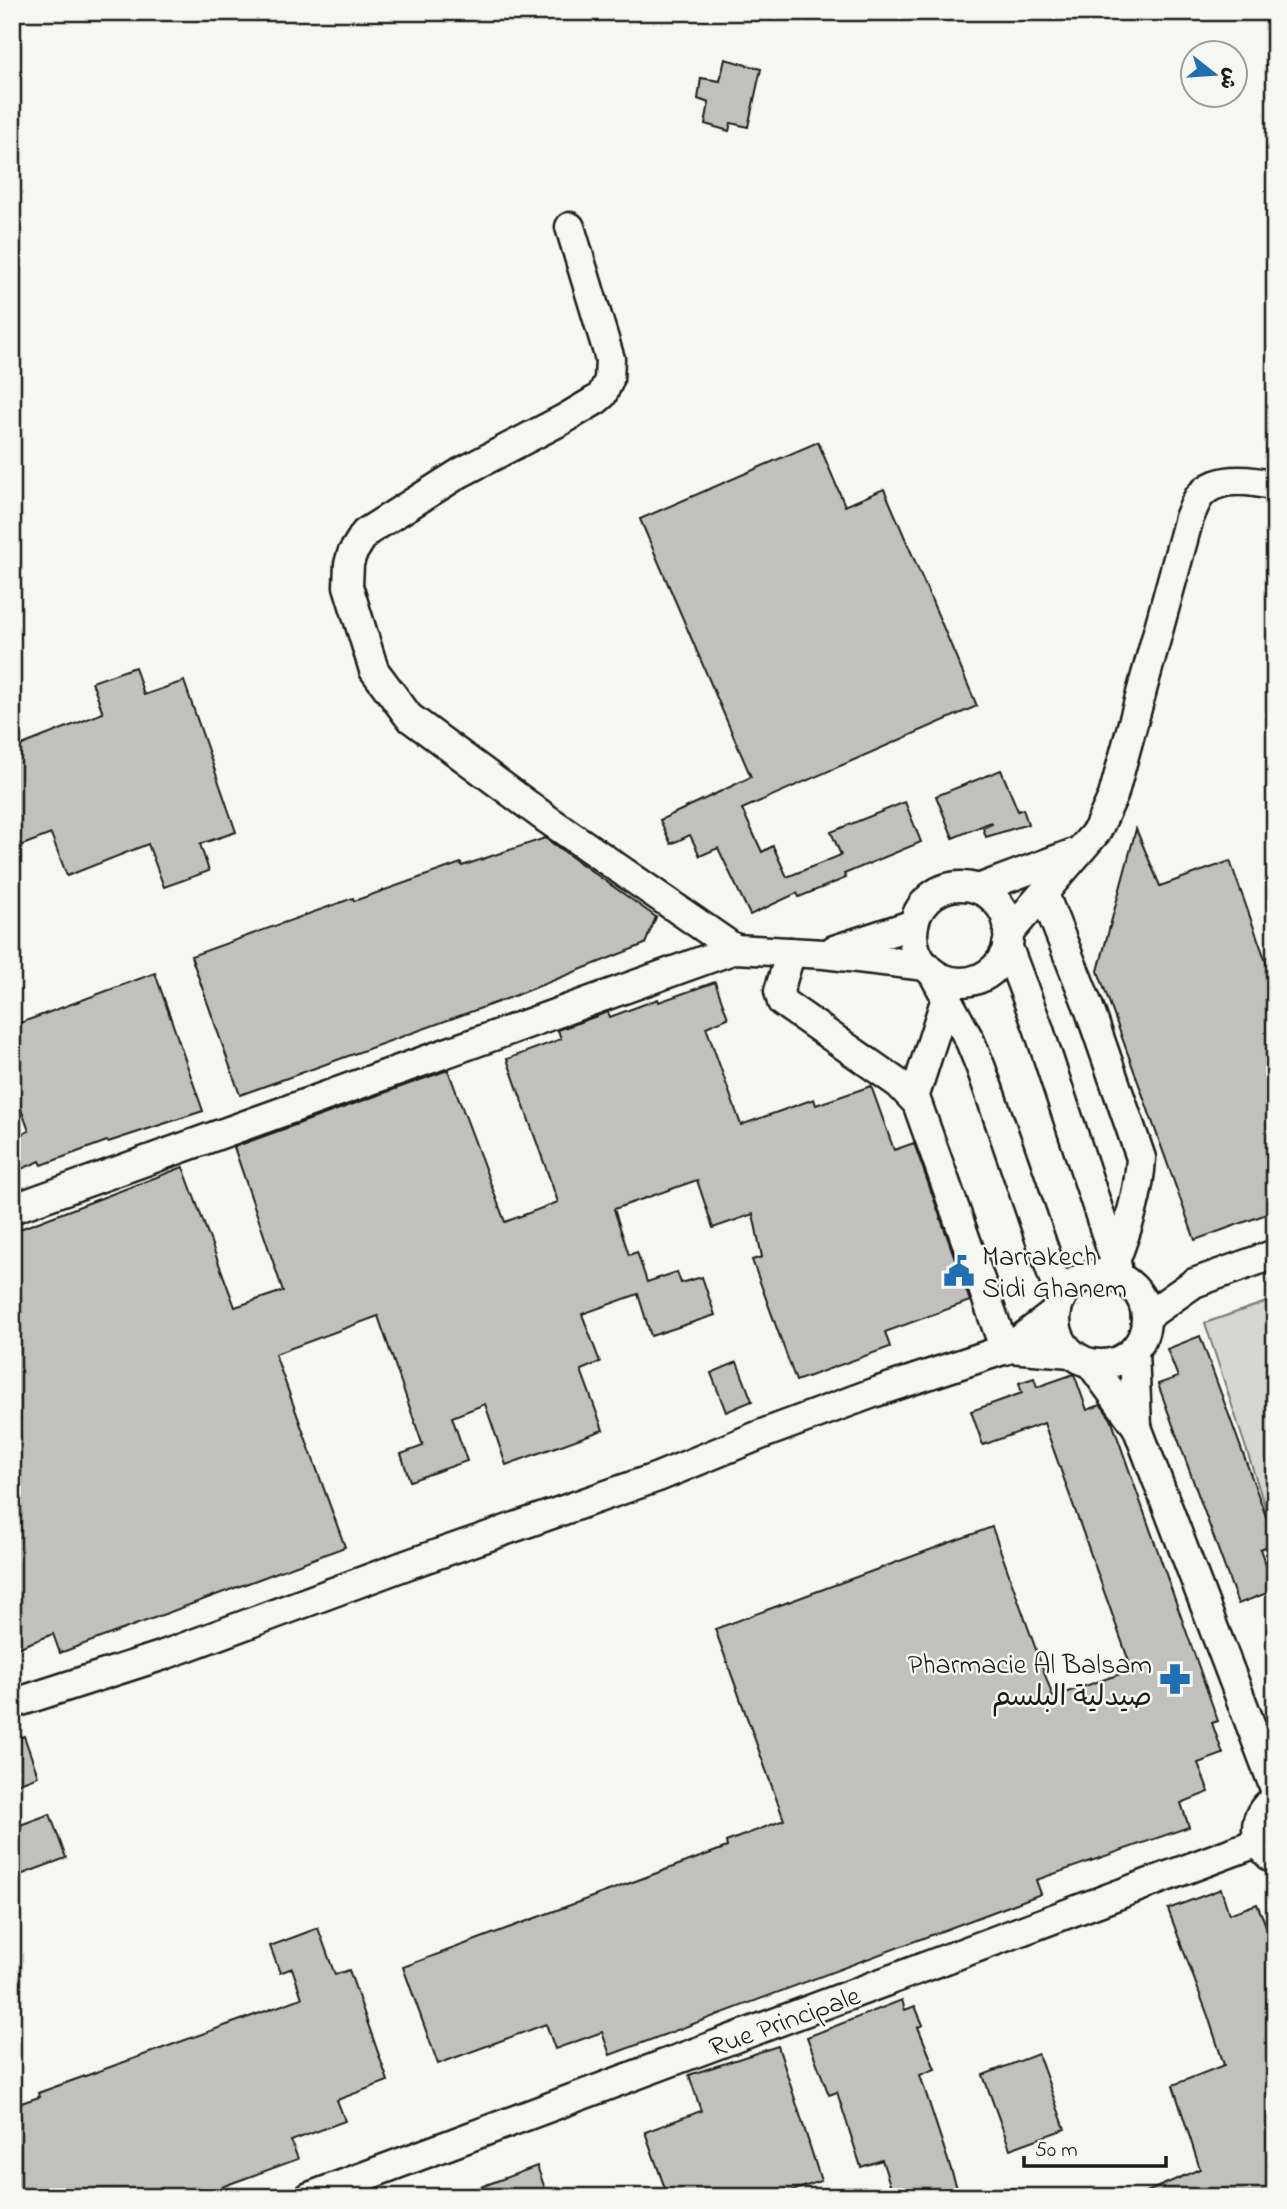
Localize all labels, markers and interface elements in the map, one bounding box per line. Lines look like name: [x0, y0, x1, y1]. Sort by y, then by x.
north arrow: [1178, 38, 1248, 108]
text: ش: [1212, 64, 1244, 92]
place label: Marrakech Sidi Ghanem: [982, 1238, 1127, 1311]
public building icon: Marrakech Sidi Ghanem: [942, 1254, 976, 1288]
place label: Pharmacie Al Balsam صيدلية البلسم: [908, 1646, 1152, 1719]
pharmacy icon: Pharmacie Al Balsam صيدلية البلسم: [1158, 1662, 1192, 1696]
street label: Rue Principale: [704, 1977, 867, 2070]
scale bar: [1024, 2125, 1166, 2169]
text: 50 m: [1035, 2136, 1078, 2166]

